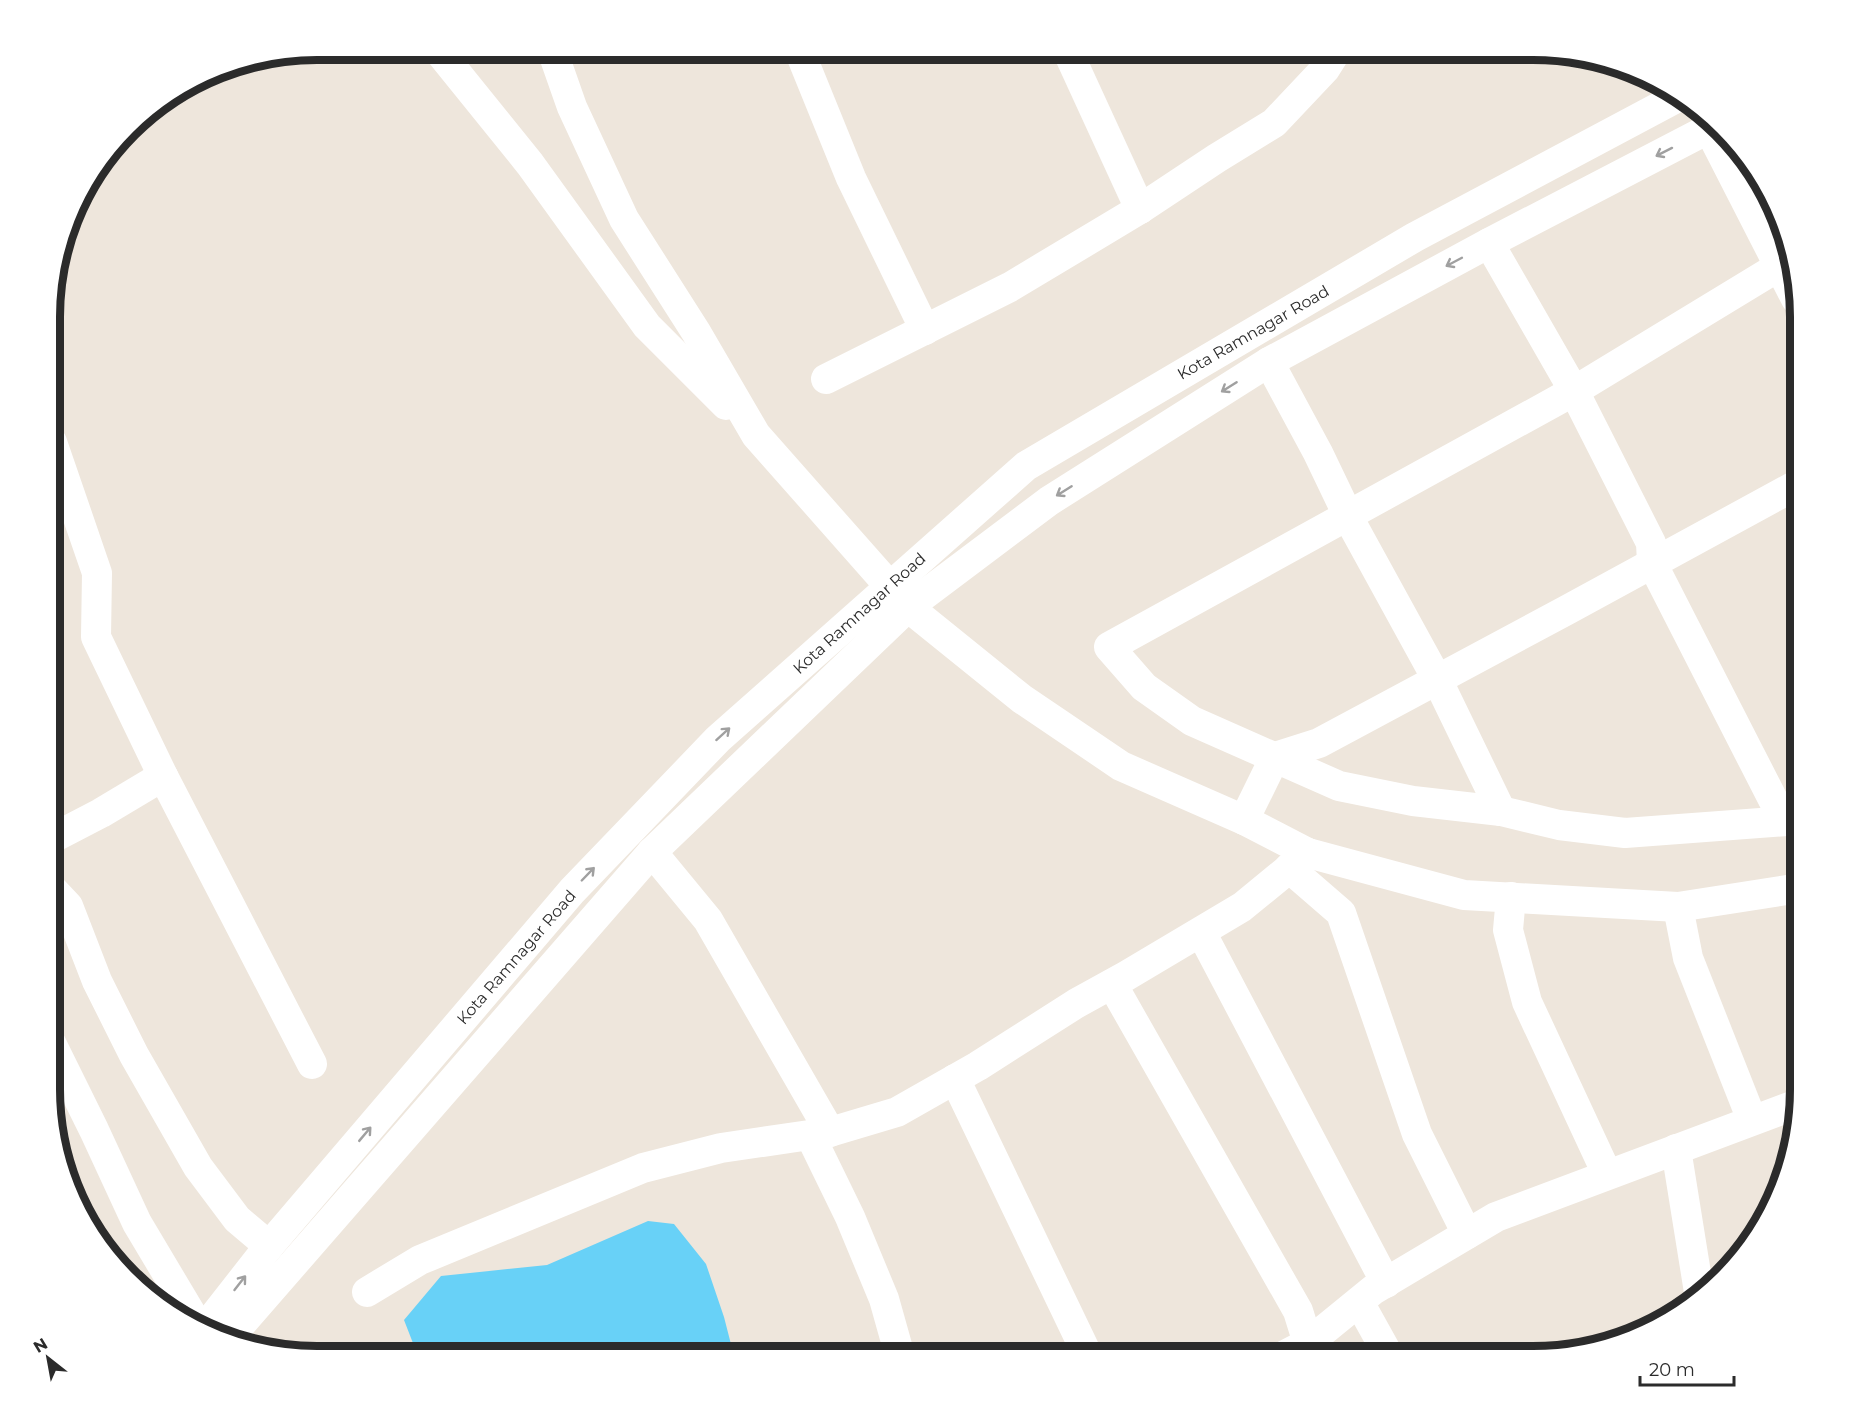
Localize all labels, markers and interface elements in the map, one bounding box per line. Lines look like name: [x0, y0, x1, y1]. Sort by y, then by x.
one-way arrow: [1656, 147, 1674, 158]
one-way arrow: [1446, 256, 1463, 268]
street label: Kota Ramnagar Road: [1174, 281, 1332, 384]
one-way arrow: [1221, 382, 1238, 394]
one-way arrow: [1056, 486, 1073, 498]
street label: Kota Ramnagar Road: [789, 549, 930, 678]
one-way arrow: [716, 727, 731, 741]
one-way arrow: [581, 867, 595, 882]
street label: Kota Ramnagar Road: [453, 886, 580, 1028]
one-way arrow: [358, 1127, 372, 1142]
one-way arrow: [234, 1276, 247, 1292]
north arrow: [18, 1328, 78, 1388]
text: N: [30, 1334, 51, 1357]
scale bar: [1640, 1349, 1734, 1387]
text: 20 m: [1649, 1359, 1695, 1381]

